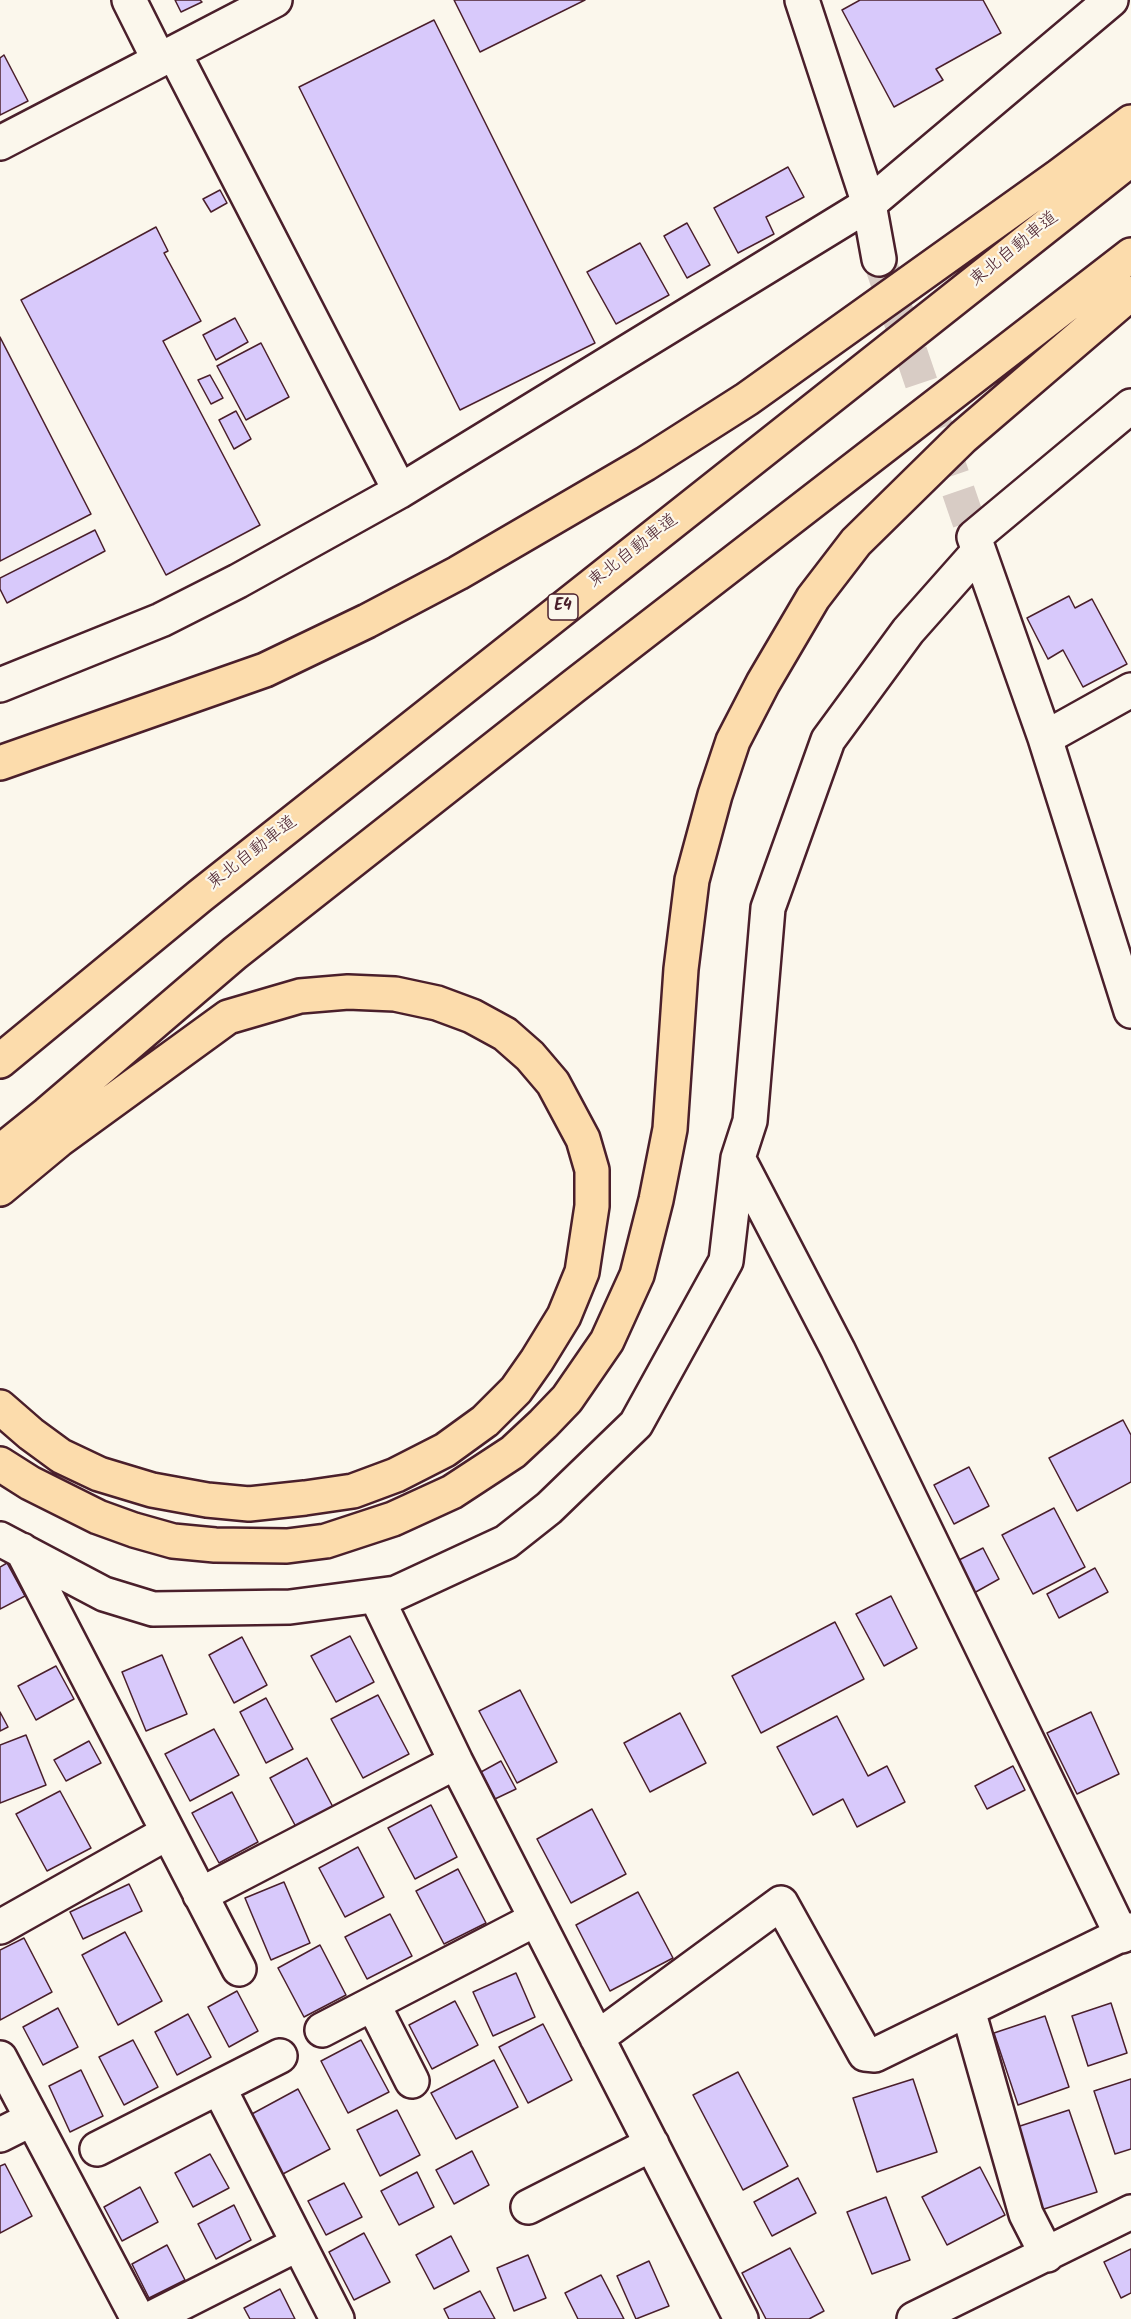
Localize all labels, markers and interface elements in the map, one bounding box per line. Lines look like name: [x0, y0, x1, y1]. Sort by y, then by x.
street label: 東北自動車道: [966, 208, 1064, 292]
street label: 東北自動車道: [585, 510, 683, 594]
road number: E4: [548, 594, 578, 620]
street label: 東北自動車道: [204, 812, 302, 896]

